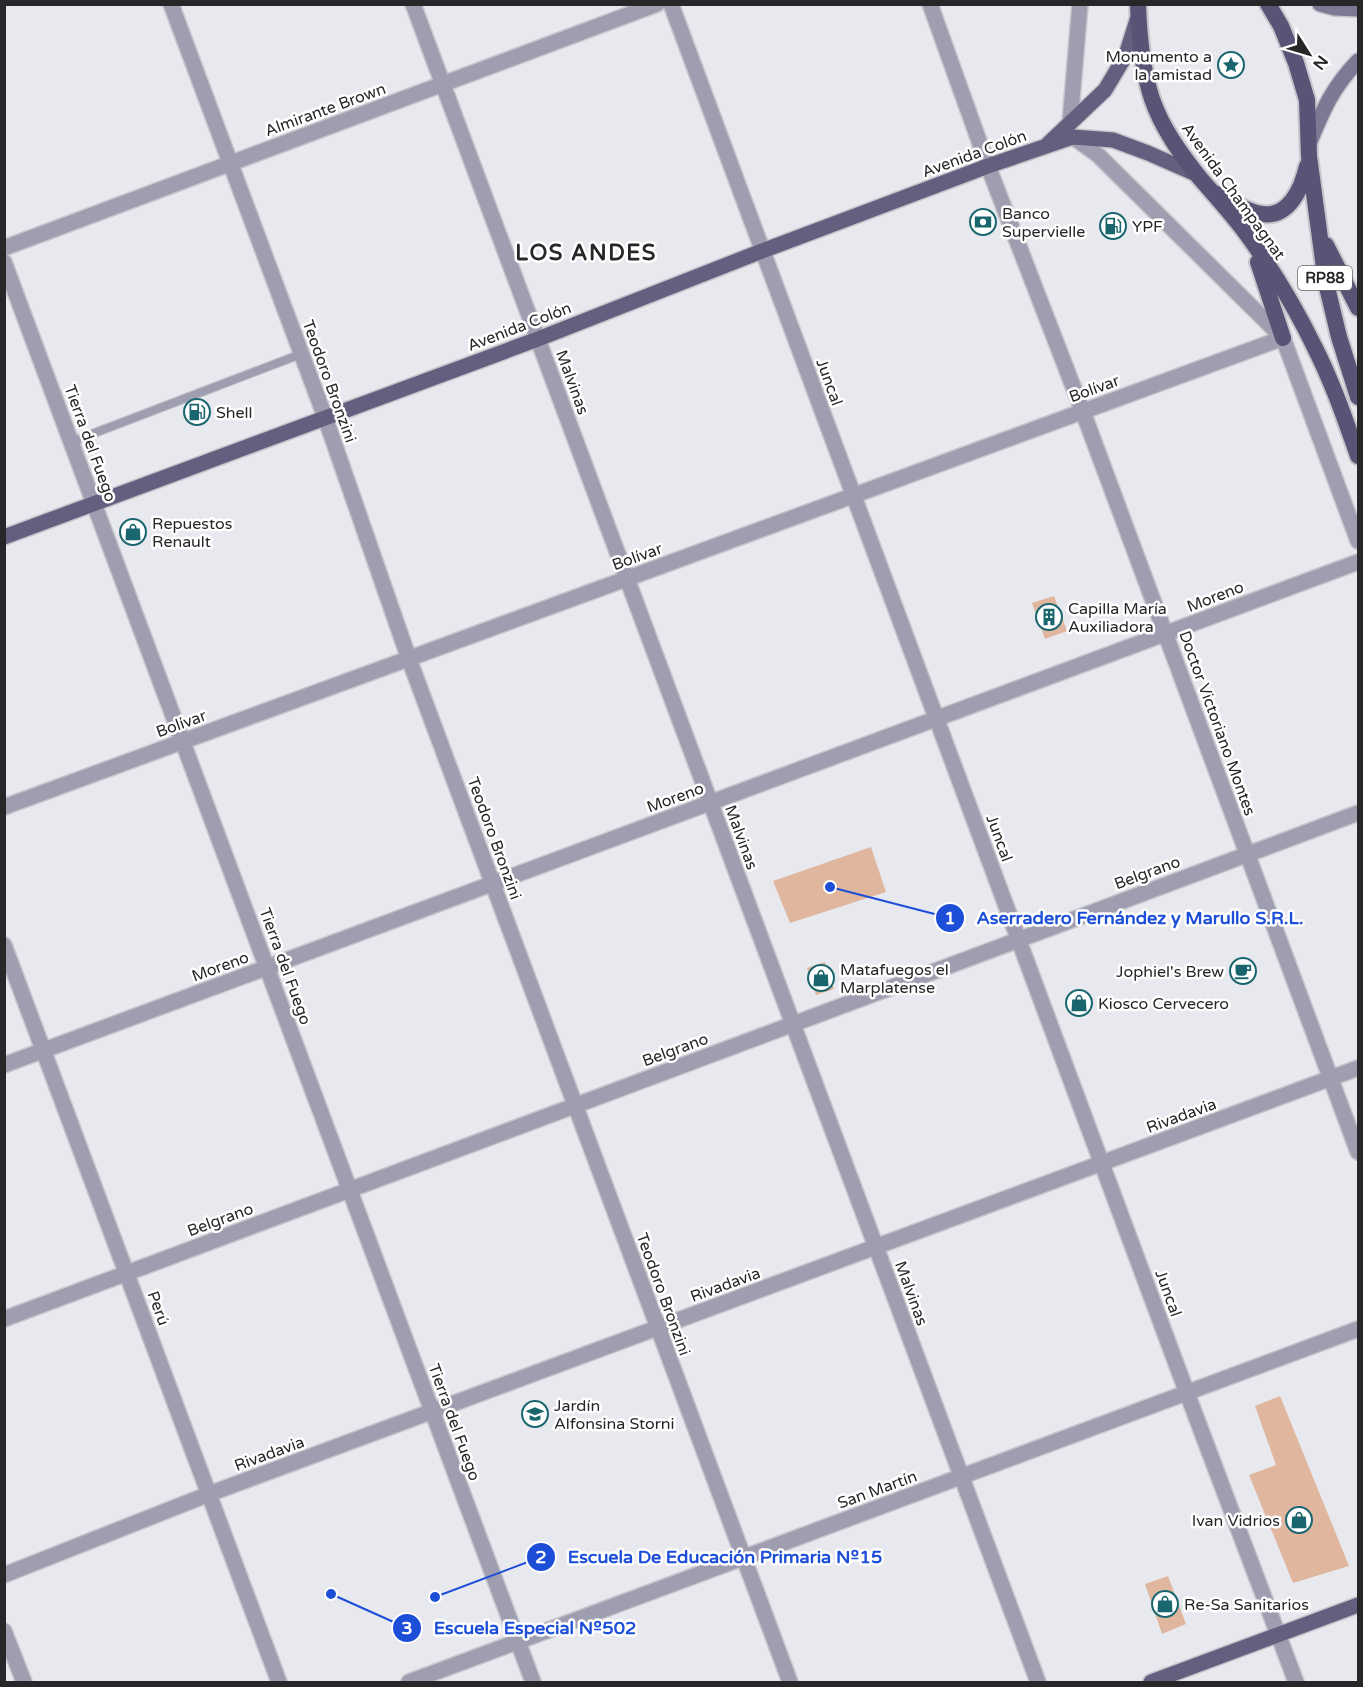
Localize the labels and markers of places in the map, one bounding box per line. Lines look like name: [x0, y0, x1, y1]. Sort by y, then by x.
place label: Monumento a la amistad: [1105, 47, 1212, 85]
place icon: Monumento a la amistad: [1216, 50, 1246, 80]
place label: Banco Supervielle: [1002, 204, 1085, 242]
bank icon: Banco Supervielle: [968, 207, 998, 237]
fuel station icon: YPF: [1098, 211, 1128, 241]
place label: YPF: [1132, 217, 1163, 237]
fuel station icon: Shell: [182, 397, 212, 427]
place label: Shell: [216, 403, 253, 423]
place label: Repuestos Renault: [152, 514, 232, 552]
shop icon: Repuestos Renault: [118, 517, 148, 547]
place label: Capilla María Auxiliadora: [1068, 599, 1167, 637]
building icon: Capilla María Auxiliadora: [1034, 602, 1064, 632]
callout: Aserradero Fernández y Marullo S.R.L.: [935, 900, 1316, 936]
cafe icon: Jophiel's Brew: [1228, 956, 1258, 986]
place label: Matafuegos el Marplatense: [840, 960, 949, 998]
place label: Jophiel's Brew: [1116, 962, 1224, 982]
shop icon: Matafuegos el Marplatense: [806, 963, 836, 993]
shop icon: Kiosco Cervecero: [1064, 988, 1094, 1018]
place label: Kiosco Cervecero: [1098, 994, 1229, 1014]
place label: Jardín Alfonsina Storni: [554, 1396, 675, 1434]
school or university icon: Jardín Alfonsina Storni: [520, 1399, 550, 1429]
shop icon: Ivan Vidrios: [1284, 1505, 1314, 1535]
place label: Ivan Vidrios: [1192, 1511, 1280, 1531]
callout: Escuela De Educación Primaria Nº15: [526, 1539, 895, 1575]
shop icon: Re-Sa Sanitarios: [1150, 1589, 1180, 1619]
place label: Re-Sa Sanitarios: [1184, 1595, 1309, 1615]
callout: Escuela Especial Nº502: [392, 1610, 649, 1646]

